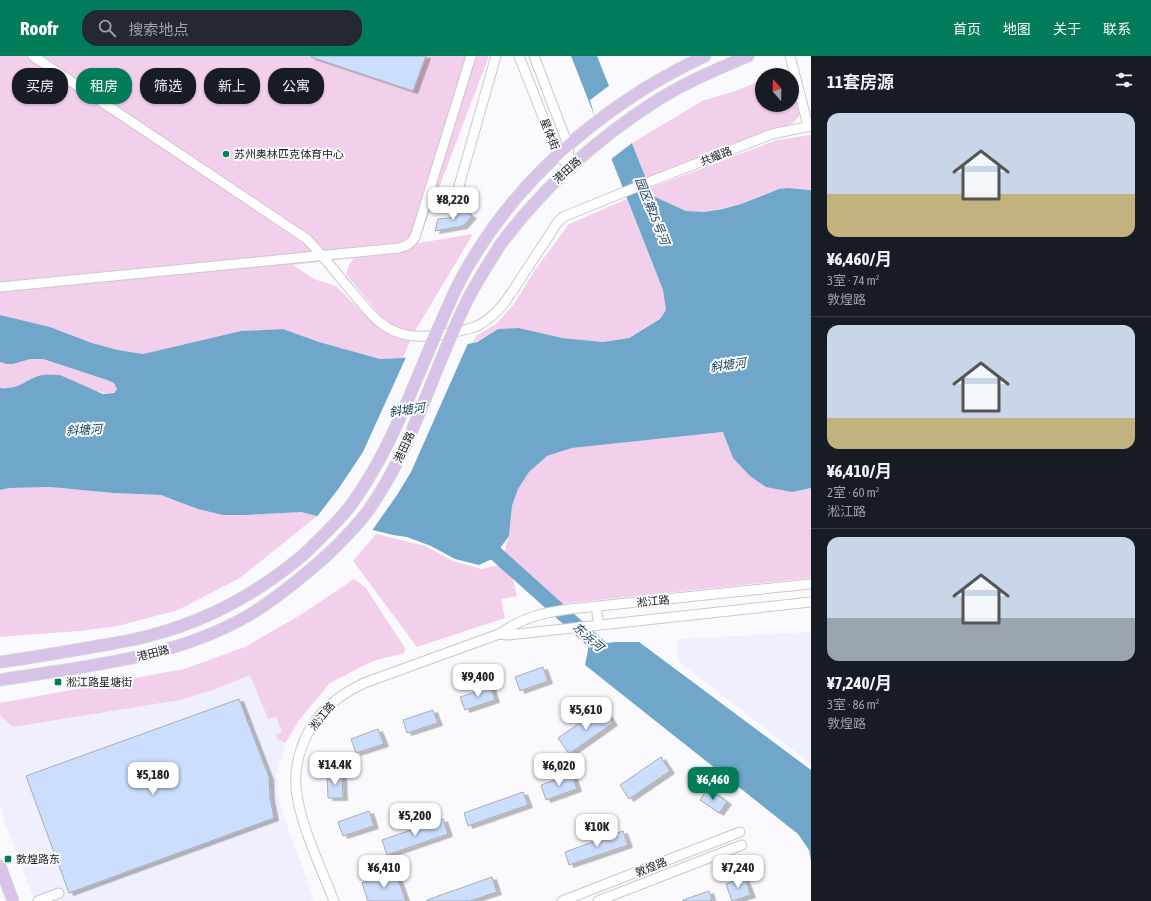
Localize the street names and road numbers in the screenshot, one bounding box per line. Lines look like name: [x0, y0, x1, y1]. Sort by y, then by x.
street label: 星体街: [538, 116, 562, 152]
street label: 共耀路: [698, 144, 734, 168]
street label: 港田路: [551, 155, 583, 185]
street label: 港田路: [392, 430, 416, 464]
street label: 淞江路: [636, 593, 670, 609]
street label: 港田路: [136, 643, 170, 663]
street label: 淞江路: [307, 700, 337, 732]
street label: 敦煌路: [633, 855, 669, 879]

